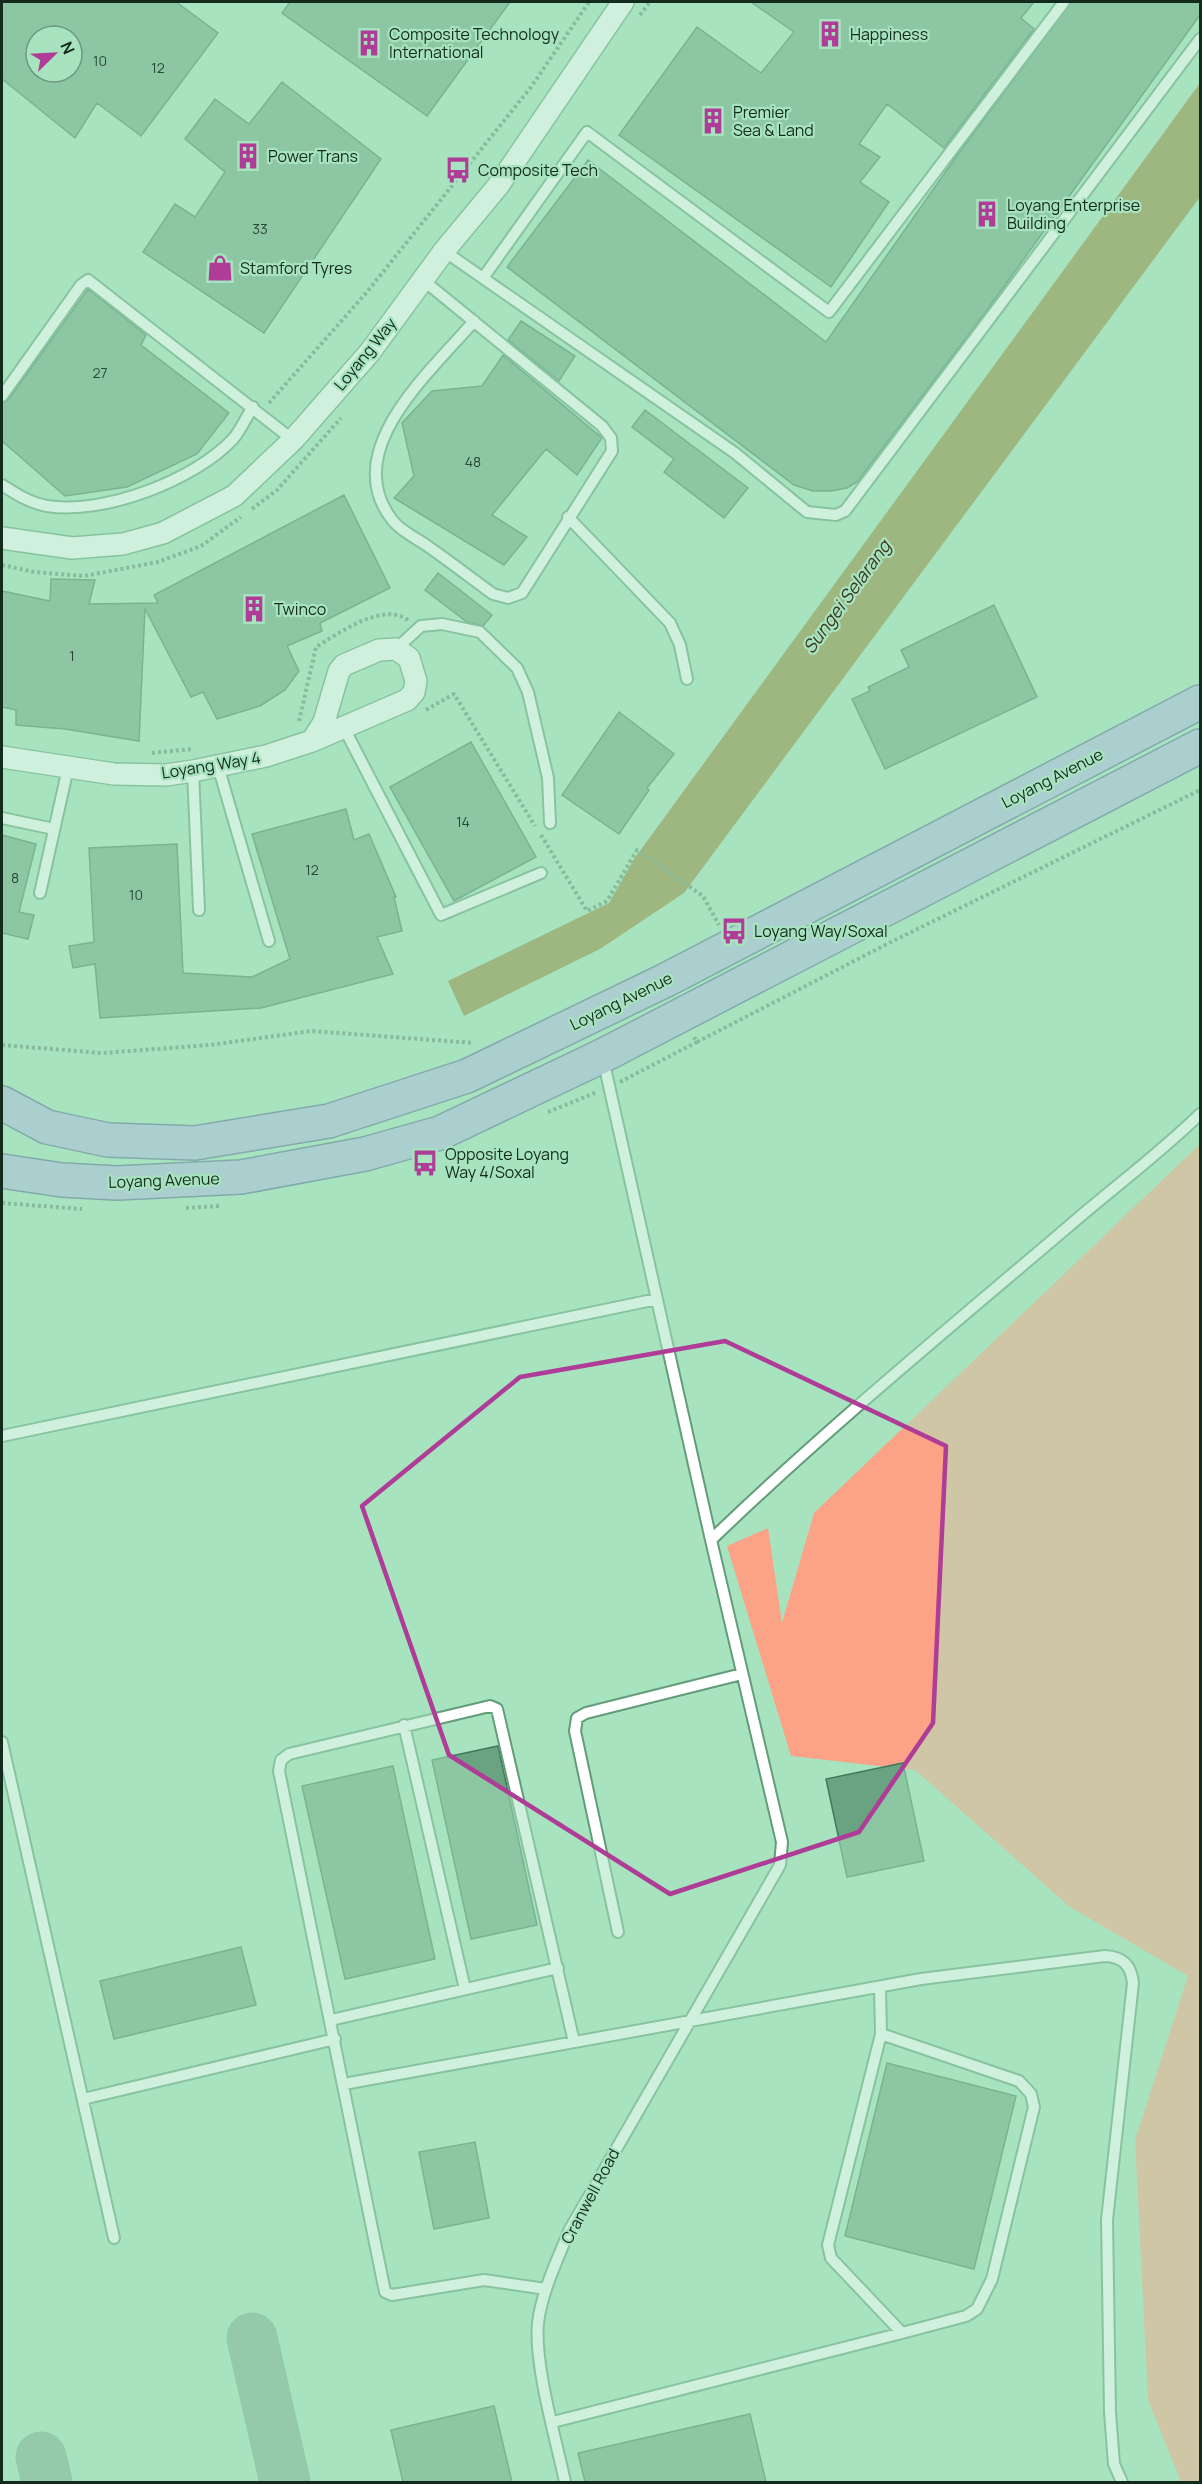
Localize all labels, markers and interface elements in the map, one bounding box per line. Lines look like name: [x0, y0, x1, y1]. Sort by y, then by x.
building icon: Happiness: [815, 19, 845, 49]
place label: Composite Technology International: [389, 23, 560, 63]
place label: Happiness: [850, 23, 928, 45]
north arrow: [24, 24, 84, 84]
building icon: Composite Technology International: [354, 28, 384, 58]
text: N: [55, 38, 80, 58]
house number: 10: [93, 51, 107, 70]
house number: 12: [151, 58, 165, 77]
place label: Premier Sea & Land: [733, 101, 814, 141]
building icon: Premier Sea & Land: [698, 106, 728, 136]
building icon: Power Trans: [233, 141, 263, 171]
place label: Power Trans: [268, 145, 358, 167]
bus stop icon: Composite Tech: [443, 155, 473, 185]
place label: Composite Tech: [478, 159, 598, 181]
place label: Loyang Enterprise Building: [1007, 194, 1140, 234]
building icon: Loyang Enterprise Building: [972, 199, 1002, 229]
house number: 33: [252, 219, 268, 238]
shop icon: Stamford Tyres: [205, 253, 235, 283]
place label: Stamford Tyres: [240, 257, 352, 279]
street label: Loyang Way: [329, 313, 401, 395]
house number: 27: [92, 363, 108, 382]
house number: 48: [465, 452, 481, 471]
water label: Sungei Selarang: [797, 534, 896, 658]
building icon: Twinco: [239, 594, 269, 624]
place label: Twinco: [274, 598, 326, 620]
house number: 1: [69, 646, 75, 665]
street label: Loyang Avenue: [997, 743, 1107, 813]
street label: Loyang Way 4: [160, 746, 262, 784]
house number: 14: [456, 812, 470, 831]
house number: 12: [305, 860, 319, 879]
house number: 8: [11, 868, 19, 887]
house number: 10: [129, 885, 143, 904]
bus stop icon: Loyang Way/Soxal: [719, 916, 749, 946]
place label: Loyang Way/Soxal: [754, 920, 888, 942]
street label: Loyang Avenue: [566, 967, 676, 1035]
place label: Opposite Loyang Way 4/Soxal: [445, 1143, 569, 1183]
bus stop icon: Opposite Loyang Way 4/Soxal: [410, 1148, 440, 1178]
street label: Loyang Avenue: [108, 1167, 220, 1193]
street label: Cranwell Road: [556, 2144, 624, 2248]

